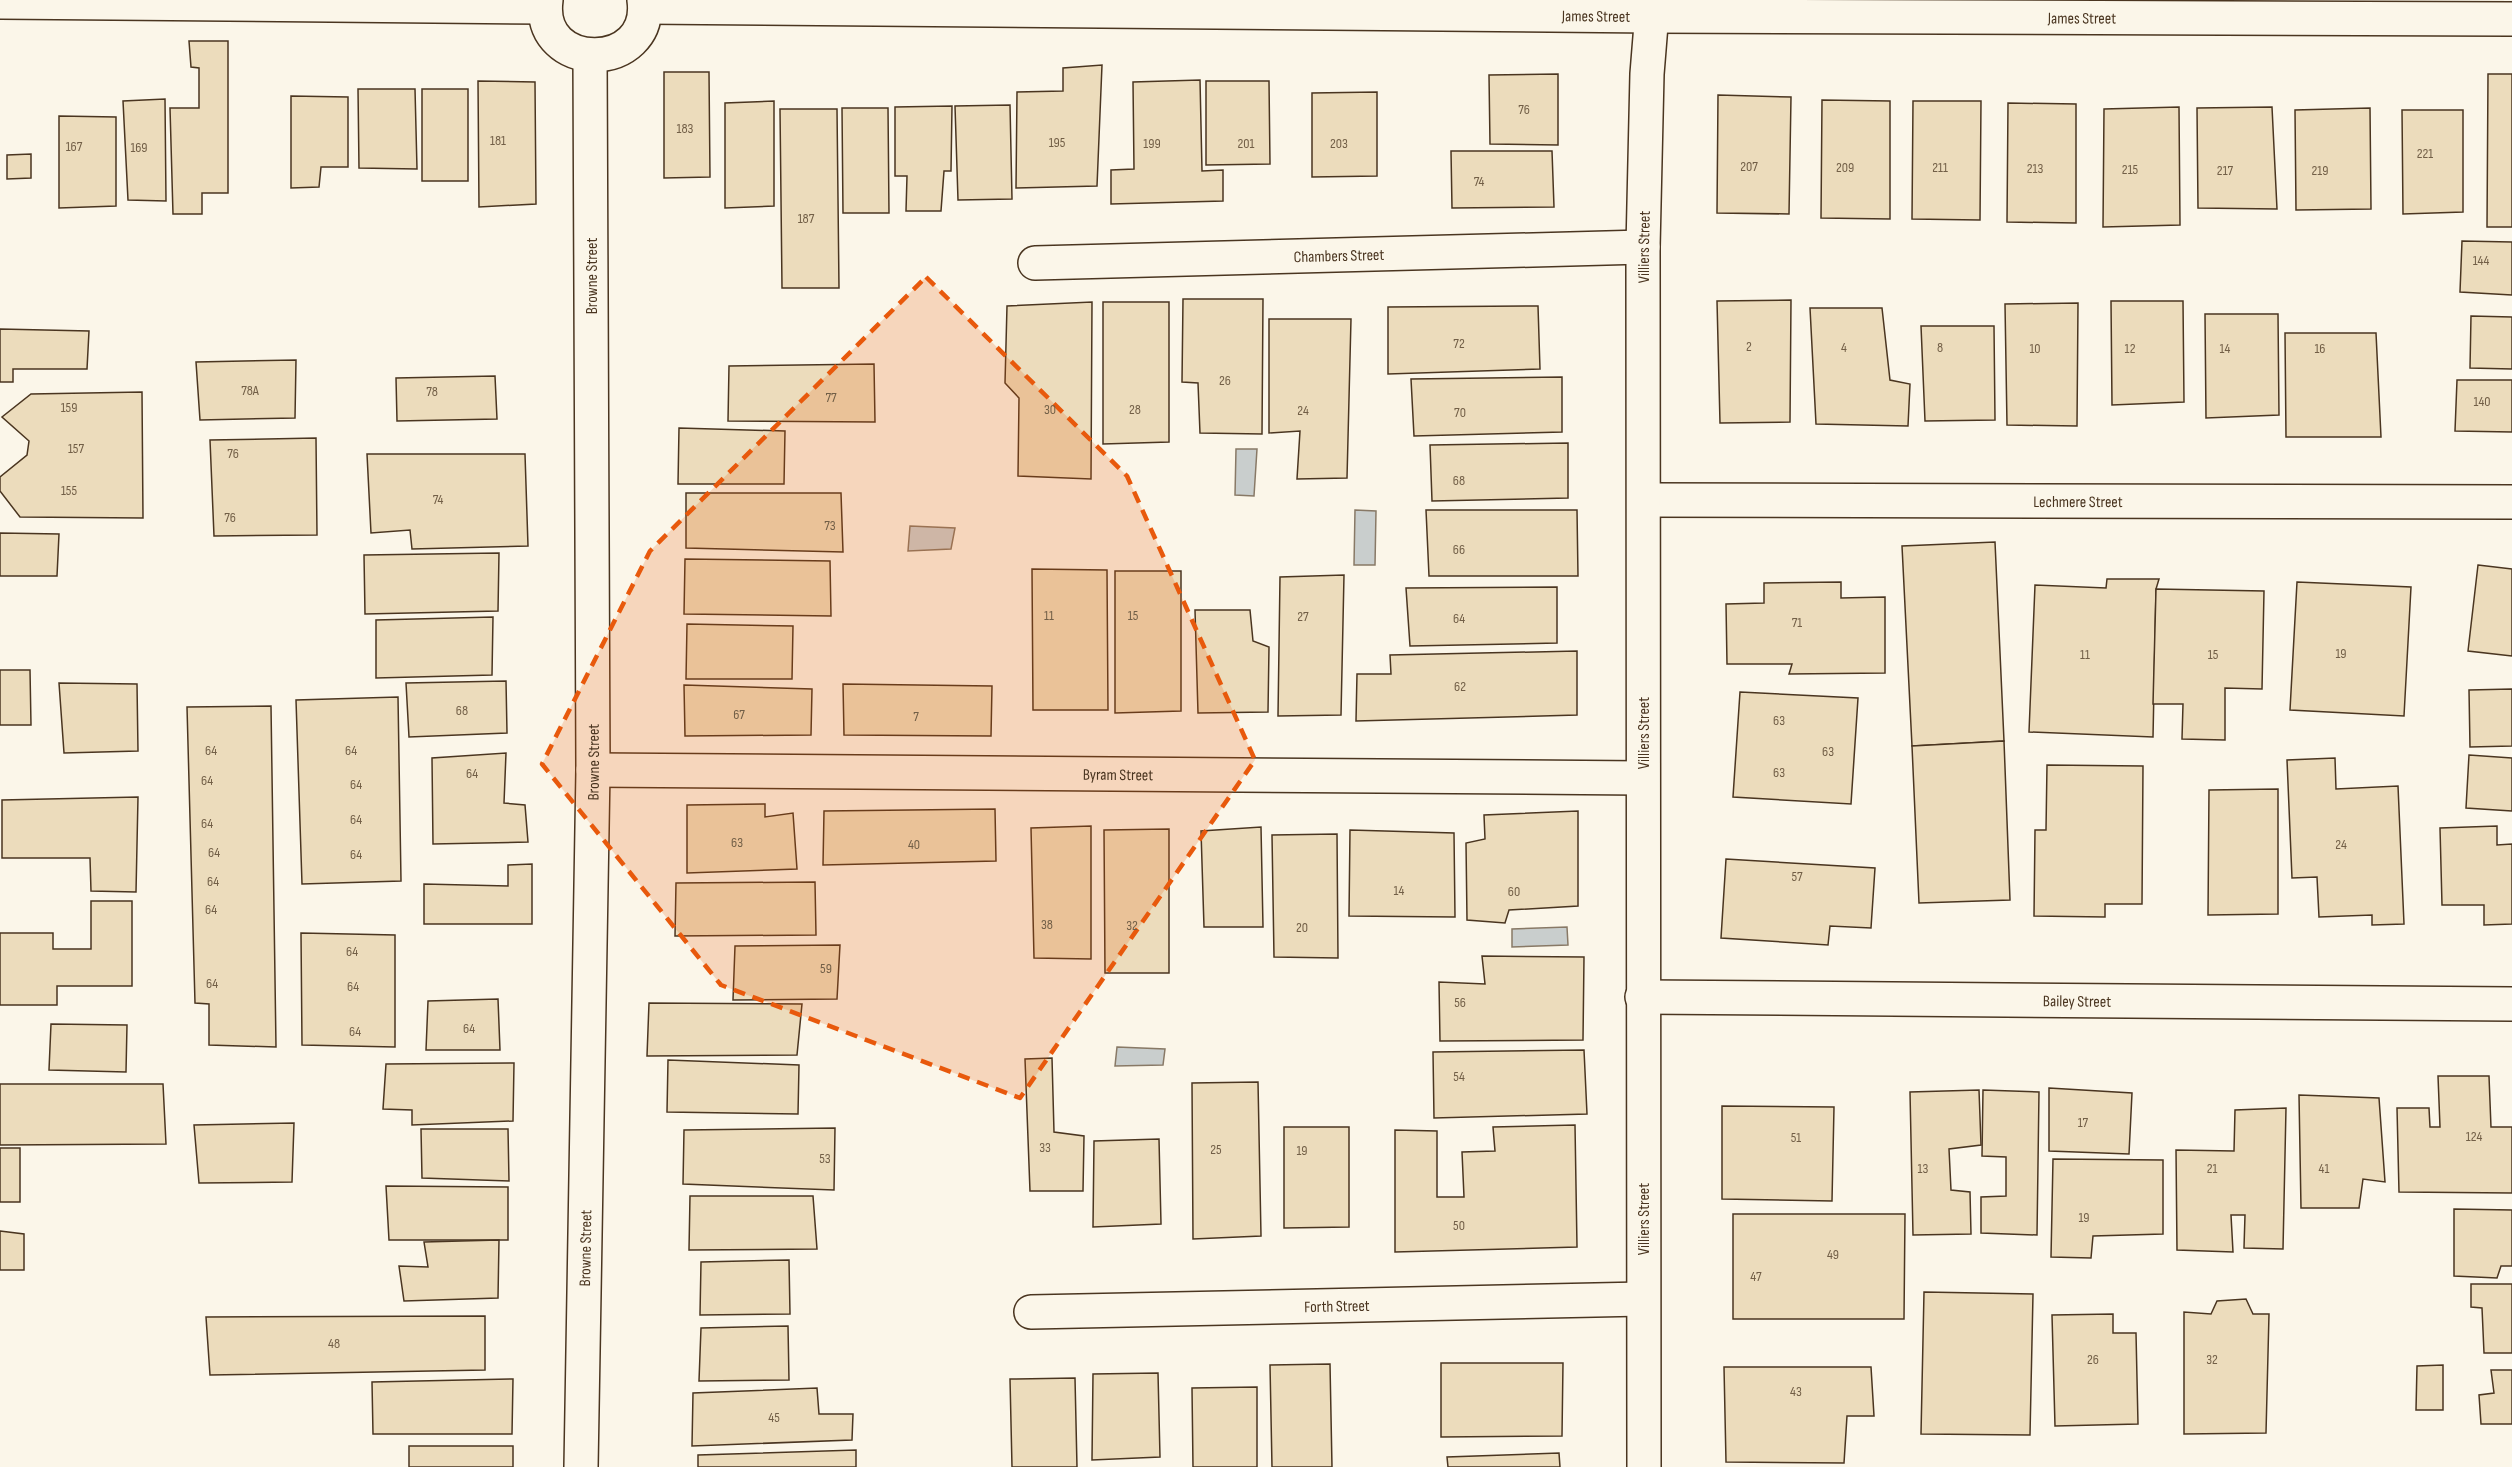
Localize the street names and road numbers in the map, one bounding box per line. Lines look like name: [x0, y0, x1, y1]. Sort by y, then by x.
street label: James Street: [1561, 7, 1630, 27]
street label: James Street: [2047, 9, 2116, 29]
street label: Villiers Street: [1635, 211, 1655, 283]
street label: Browne Street: [583, 238, 602, 314]
street label: Chambers Street: [1293, 246, 1385, 267]
street label: Lechmere Street: [2033, 493, 2123, 512]
street label: Villiers Street: [1635, 697, 1654, 769]
street label: Browne Street: [584, 724, 604, 801]
street label: Byram Street: [1083, 766, 1153, 785]
street label: Bailey Street: [2043, 992, 2111, 1012]
street label: Villiers Street: [1635, 1183, 1654, 1255]
street label: Browne Street: [576, 1209, 596, 1287]
street label: Forth Street: [1304, 1297, 1370, 1317]

